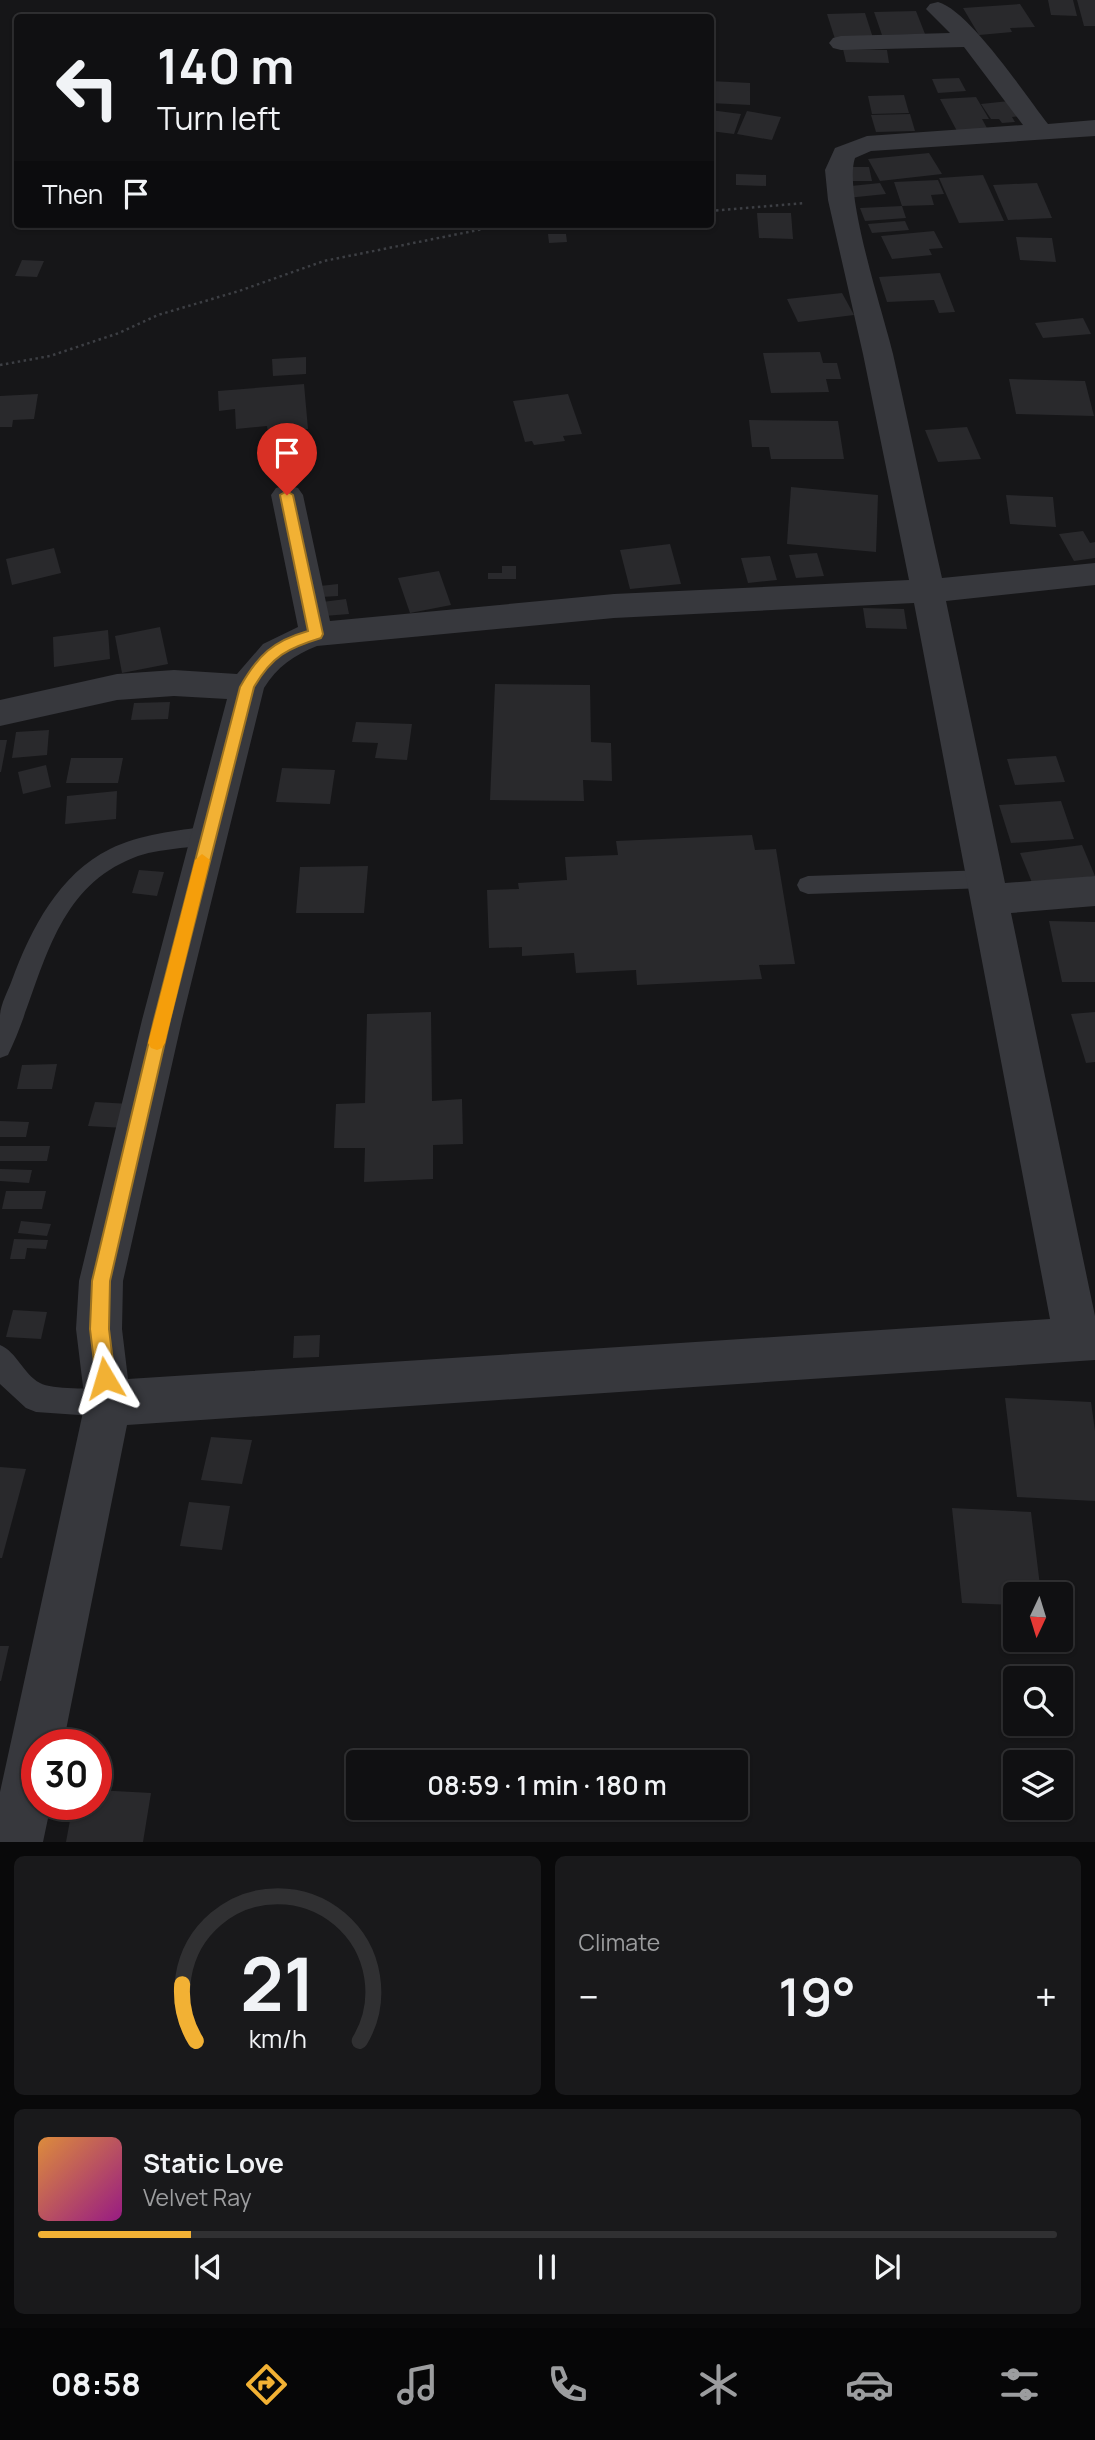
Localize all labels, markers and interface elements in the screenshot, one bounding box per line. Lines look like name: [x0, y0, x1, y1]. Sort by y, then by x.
text: 140 m: [157, 32, 294, 99]
icon: left: [42, 42, 133, 133]
text: Turn left: [157, 96, 281, 140]
icon: arrive: [117, 175, 155, 213]
text: Then: [42, 176, 103, 212]
pin: [257, 423, 317, 495]
icon: arrive: [268, 434, 306, 472]
position arrow: [68, 1341, 142, 1415]
north arrow: [1003, 1582, 1073, 1652]
map controls: [1003, 1582, 1073, 1820]
button: search: [1003, 1666, 1073, 1736]
speed limit sign: 30: [21, 1729, 112, 1820]
button: layers: [1003, 1750, 1073, 1820]
text: 08:59 · 1 min · 180 m: [427, 1767, 667, 1803]
text: Climate: [579, 1926, 660, 1958]
text: 21: [240, 1934, 315, 2034]
text: 19°: [778, 1961, 856, 2032]
text: −: [579, 1970, 599, 2022]
text: +: [1035, 1970, 1057, 2022]
text: km/h: [248, 2021, 306, 2056]
text: Static Love: [143, 2145, 284, 2181]
text: Velvet Ray: [143, 2181, 252, 2213]
icon: previous: [189, 2248, 227, 2286]
icon: pause: [528, 2248, 566, 2286]
icon: next: [868, 2248, 906, 2286]
icon: directions: [242, 2360, 291, 2409]
icon: music: [393, 2360, 442, 2409]
icon: phone: [543, 2360, 592, 2409]
icon: climate: [694, 2360, 743, 2409]
icon: car: [845, 2360, 894, 2409]
icon: filters: [995, 2360, 1044, 2409]
text: 08:58: [51, 2362, 141, 2406]

